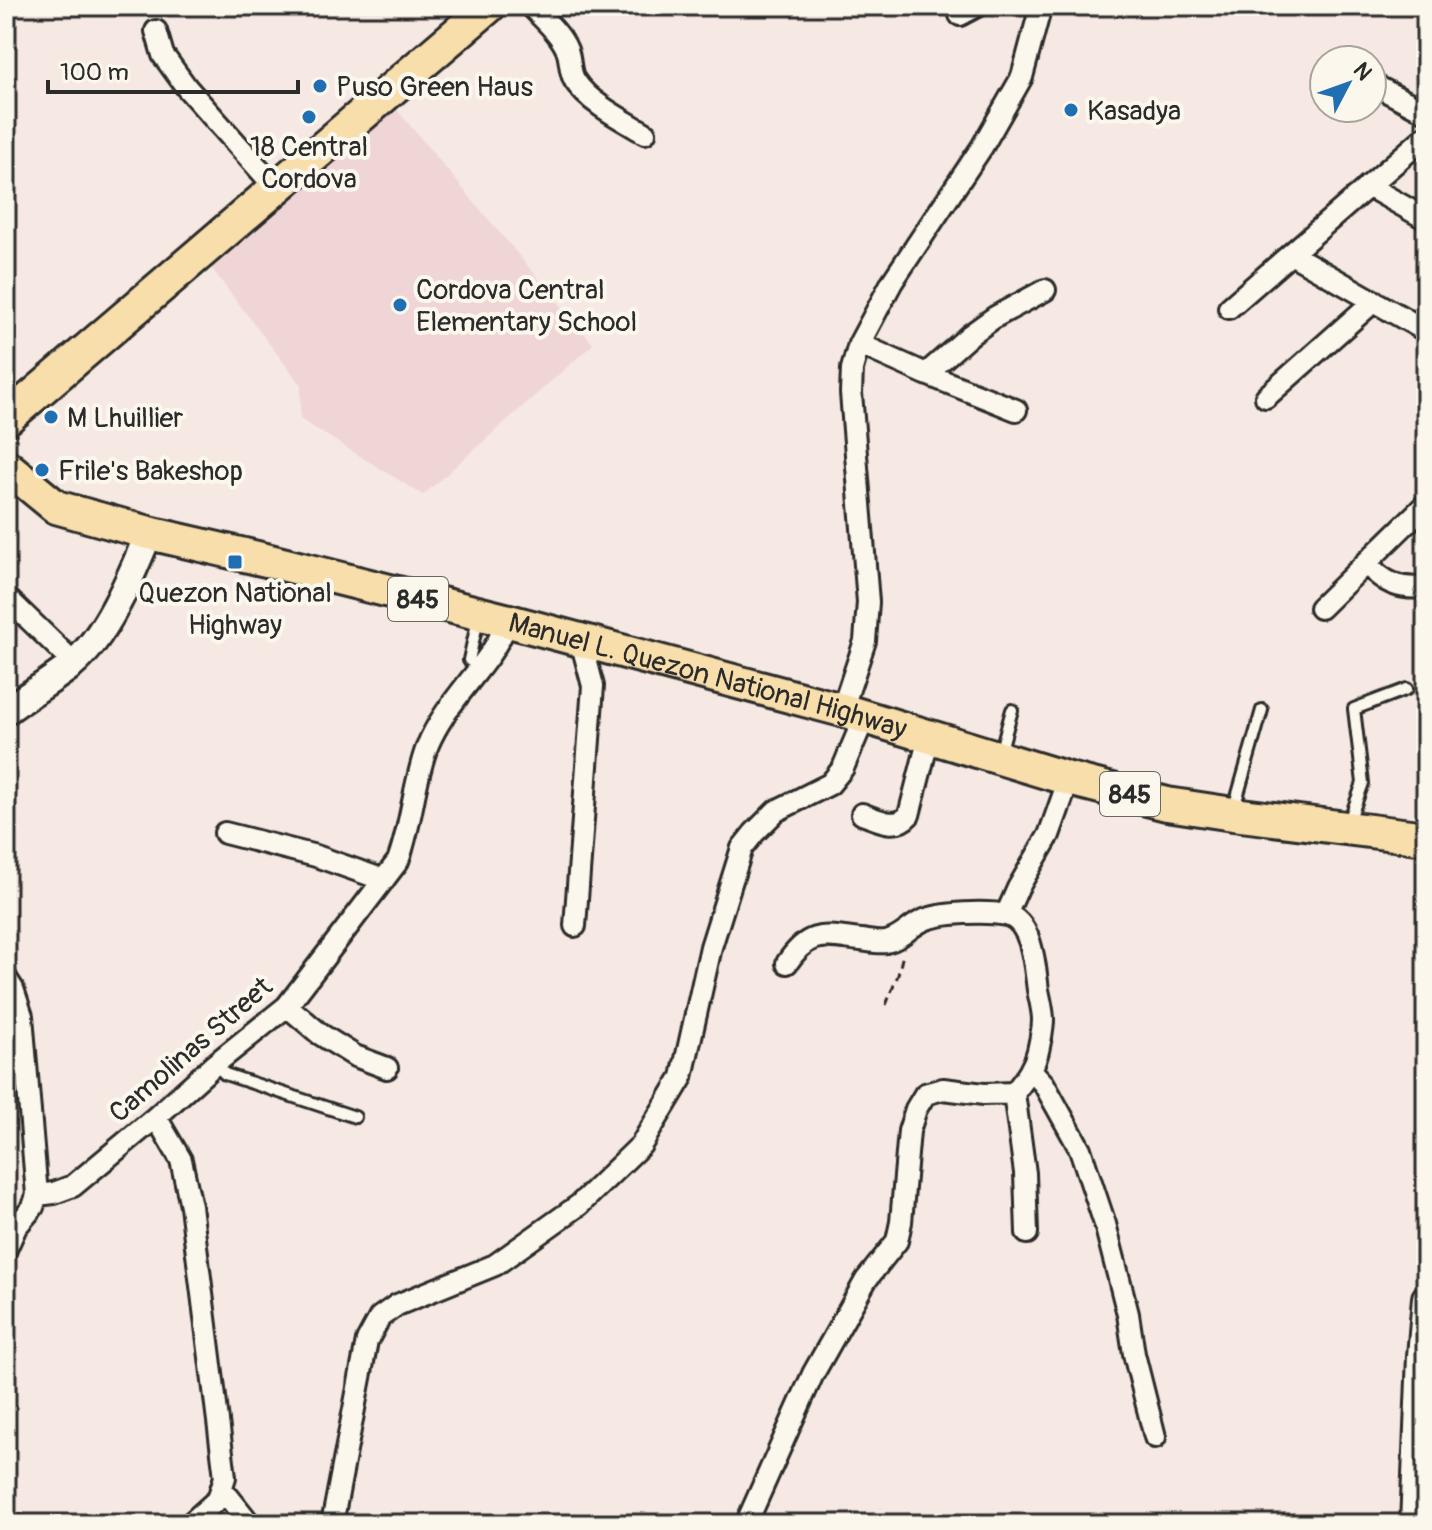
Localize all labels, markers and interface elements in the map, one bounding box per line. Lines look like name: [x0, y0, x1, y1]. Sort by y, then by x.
scale bar: [48, 44, 298, 94]
north arrow: [1308, 44, 1388, 124]
text: N: [1347, 57, 1378, 86]
text: 100 m: [60, 58, 129, 87]
place label: Puso Green Haus: [336, 70, 533, 105]
marker: Puso Green Haus: [311, 77, 329, 95]
place label: Kasadya: [1087, 94, 1181, 129]
marker: Kasadya: [1062, 101, 1080, 119]
marker: 18 Central Cordova: [300, 108, 318, 126]
place label: 18 Central Cordova: [250, 130, 368, 197]
place label: Cordova Central Elementary School: [416, 273, 637, 340]
marker: Cordova Central Elementary School: [391, 296, 409, 314]
place label: M Lhuillier: [67, 401, 183, 436]
marker: M Lhuillier: [42, 408, 60, 426]
place label: Frile's Bakeshop: [58, 454, 243, 489]
marker: Frile's Bakeshop: [33, 461, 51, 479]
marker: Quezon National Highway: [226, 553, 244, 571]
place label: Quezon National Highway: [138, 576, 332, 643]
road number: 845: [388, 577, 448, 621]
street label: Manuel L. Quezon National Highway: [505, 606, 911, 748]
road number: 845: [1100, 772, 1160, 816]
street label: Camolinas Street: [102, 969, 280, 1131]

